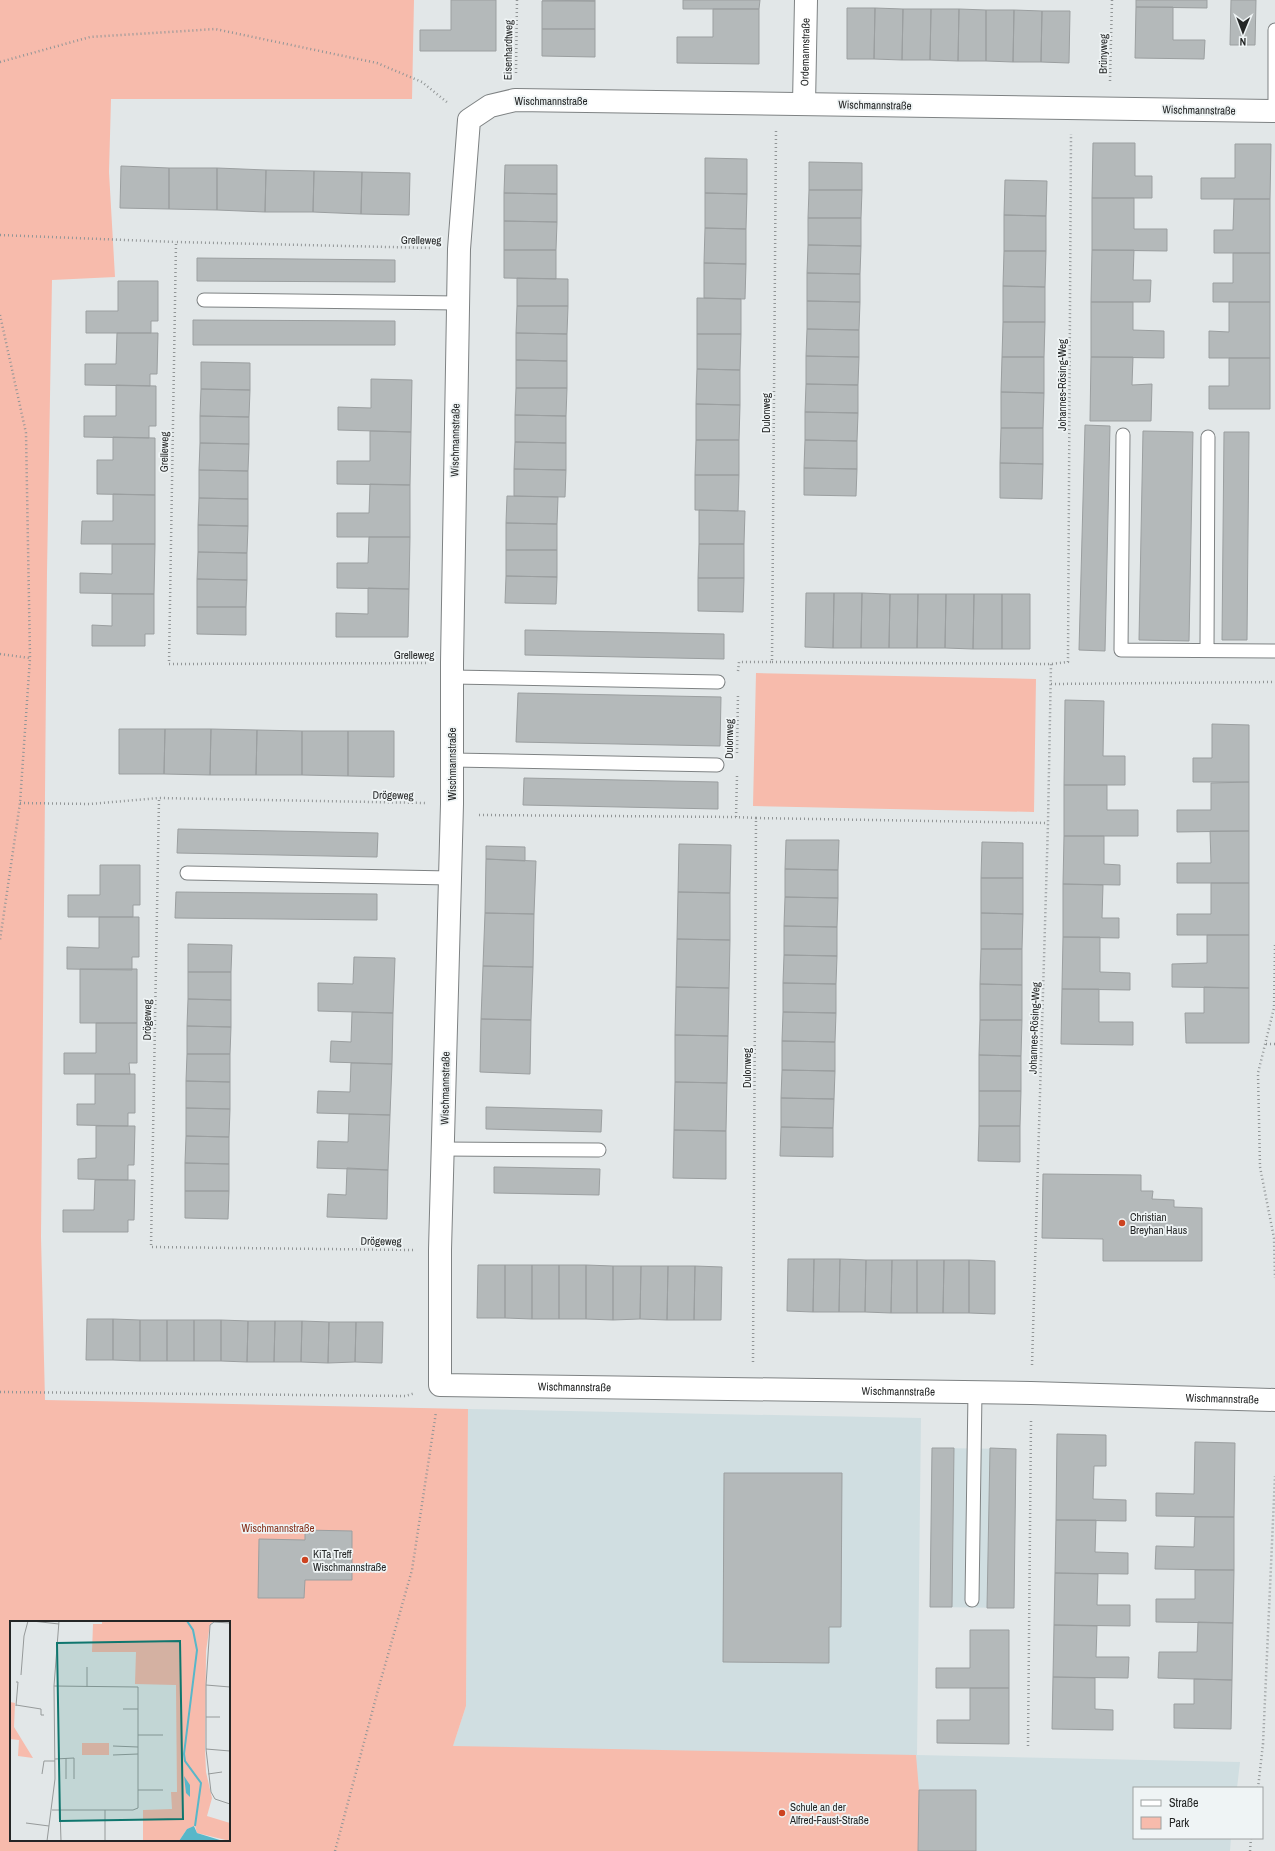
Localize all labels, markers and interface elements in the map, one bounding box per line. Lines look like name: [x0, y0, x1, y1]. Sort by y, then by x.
north arrow: [1223, 12, 1263, 52]
street label: Ordemannstraße: [797, 18, 813, 86]
street label: Eisenhardtweg: [500, 20, 516, 80]
street label: Brünyweg: [1096, 34, 1110, 74]
text: N: [1239, 35, 1246, 49]
street label: Wischmannstraße: [514, 94, 588, 108]
street label: Wischmannstraße: [838, 97, 912, 113]
street label: Wischmannstraße: [1162, 102, 1236, 118]
street label: Grelleweg: [401, 233, 441, 247]
street label: Johannes-Rösing-Weg: [1055, 339, 1069, 431]
street label: Dulonweg: [759, 393, 773, 433]
street label: Wischmannstraße: [447, 403, 463, 477]
street label: Grelleweg: [157, 432, 171, 472]
street label: Grelleweg: [394, 648, 434, 662]
street label: Dulonweg: [722, 719, 736, 759]
street label: Wischmannstraße: [445, 727, 459, 801]
street label: Drögeweg: [372, 788, 414, 802]
street label: Johannes-Rösing-Weg: [1025, 982, 1043, 1074]
street label: Drögeweg: [140, 999, 154, 1041]
street label: Dulonweg: [740, 1048, 754, 1088]
street label: Wischmannstraße: [437, 1051, 453, 1125]
place label: Christian Breyhan Haus: [1130, 1210, 1188, 1237]
marker: Christian Breyhan Haus: [1117, 1218, 1127, 1228]
street label: Drögeweg: [360, 1234, 402, 1248]
street label: Wischmannstraße: [538, 1379, 611, 1394]
street label: Wischmannstraße: [862, 1384, 935, 1399]
street label: Wischmannstraße: [1185, 1390, 1259, 1407]
park label: Wischmannstraße: [241, 1521, 315, 1535]
place label: KiTa Treff Wischmannstraße: [313, 1547, 386, 1574]
marker: KiTa Treff Wischmannstraße: [300, 1555, 310, 1565]
inset map: [10, 1621, 230, 1841]
legend: [1133, 1787, 1263, 1839]
text: Straße: [1169, 1795, 1199, 1811]
place label: Schule an der Alfred-Faust-Straße: [789, 1800, 869, 1827]
marker: Schule an der Alfred-Faust-Straße: [777, 1808, 787, 1818]
text: Park: [1169, 1815, 1189, 1831]

